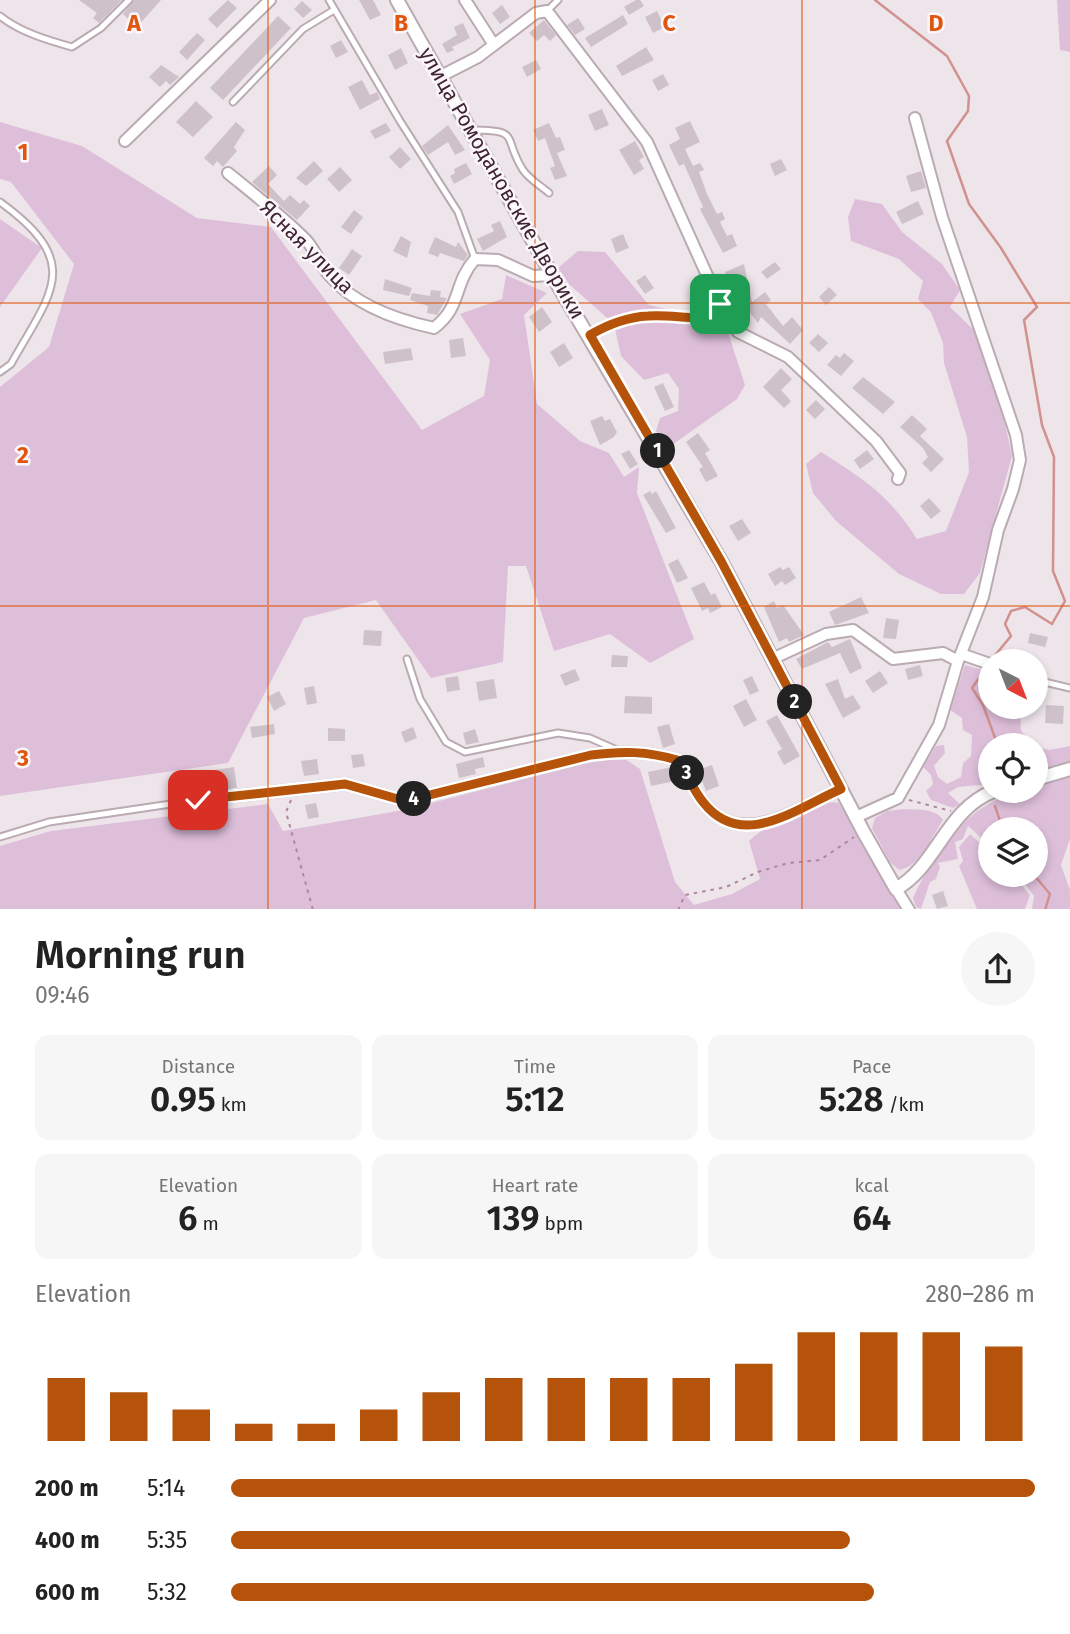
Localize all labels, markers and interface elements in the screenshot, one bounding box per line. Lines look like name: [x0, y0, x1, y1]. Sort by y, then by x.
text: A: [126, 9, 141, 37]
text: B: [394, 9, 408, 37]
text: C: [662, 9, 676, 37]
text: D: [929, 9, 944, 37]
street label: улица Ромодановские Дворики: [413, 42, 591, 324]
text: 1: [18, 138, 28, 166]
street label: Ясная улица: [255, 195, 359, 299]
pin: [690, 274, 750, 334]
icon: arrive: [701, 285, 739, 323]
pin: 1: [640, 434, 676, 468]
text: 1: [653, 439, 662, 462]
text: 2: [17, 441, 29, 469]
north arrow: [978, 649, 1048, 719]
map controls: [978, 649, 1048, 887]
pin: 2: [778, 684, 812, 720]
text: 2: [790, 690, 799, 713]
button: locate: [978, 733, 1048, 803]
text: 3: [16, 744, 29, 772]
pin: 3: [670, 756, 704, 790]
text: 3: [682, 761, 691, 784]
pin: [168, 770, 228, 830]
icon: check: [179, 781, 217, 819]
pin: 4: [396, 782, 432, 816]
text: 4: [408, 787, 419, 810]
button: layers: [978, 817, 1048, 887]
text: Morning run: [35, 932, 246, 978]
button: share: [961, 932, 1035, 1006]
text: 09:46: [35, 981, 90, 1009]
text: Distance: [161, 1055, 235, 1078]
text: Time: [514, 1055, 556, 1078]
text: Pace: [852, 1055, 891, 1078]
text: 0.95: [150, 1078, 216, 1120]
text: 5:12: [505, 1078, 565, 1120]
text: 5:28: [819, 1078, 884, 1120]
text: km: [216, 1093, 247, 1116]
text: /km: [884, 1093, 925, 1116]
text: Elevation: [159, 1174, 238, 1197]
text: Heart rate: [492, 1174, 578, 1197]
text: kcal: [855, 1174, 889, 1197]
text: 6: [178, 1197, 197, 1239]
text: 139: [487, 1197, 540, 1239]
text: 64: [852, 1197, 891, 1239]
text: m: [197, 1212, 219, 1235]
text: bpm: [540, 1212, 583, 1235]
text: Elevation: [35, 1280, 131, 1308]
text: 280–286 m: [925, 1280, 1035, 1308]
text: 200 m: [35, 1474, 99, 1502]
text: 5:14: [147, 1474, 185, 1502]
text: 400 m: [35, 1526, 100, 1554]
text: 5:35: [147, 1526, 187, 1554]
text: 600 m: [35, 1578, 100, 1606]
text: 5:32: [147, 1578, 187, 1606]

